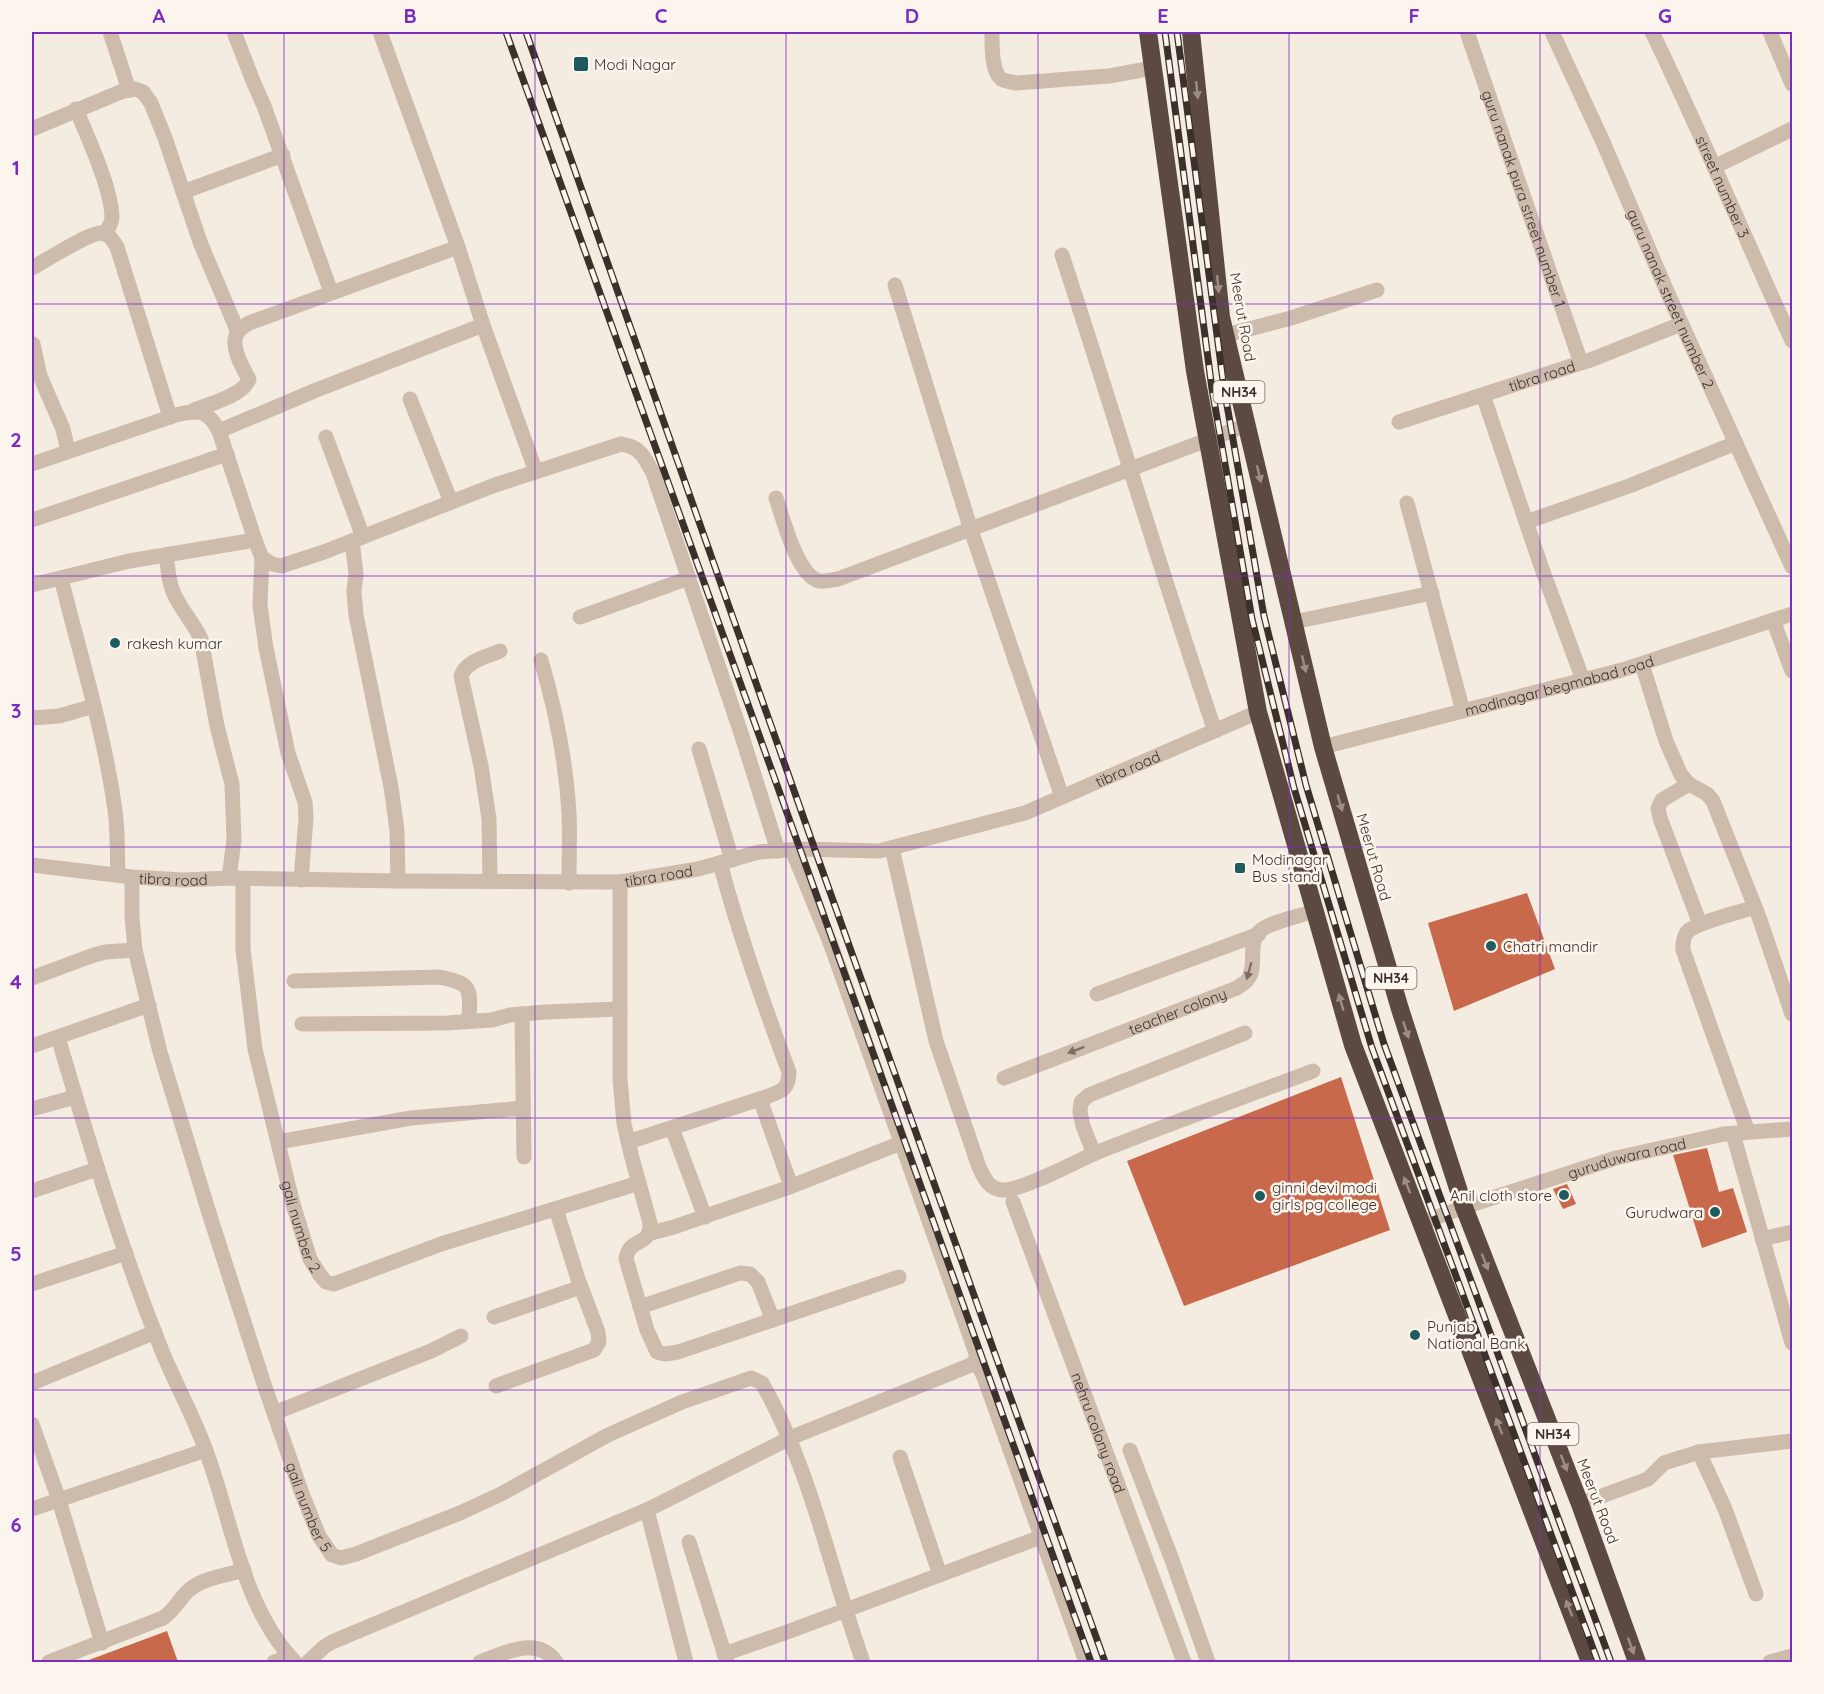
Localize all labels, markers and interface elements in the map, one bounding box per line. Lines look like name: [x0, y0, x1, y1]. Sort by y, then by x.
text: A: [153, 3, 166, 28]
text: B: [403, 3, 417, 28]
text: C: [655, 3, 668, 28]
text: D: [905, 3, 919, 28]
text: E: [1157, 3, 1169, 28]
text: F: [1408, 3, 1420, 28]
text: G: [1658, 3, 1672, 28]
marker: Modi Nagar: [572, 55, 590, 73]
place label: Modi Nagar: [594, 55, 676, 74]
one-way arrow: [1192, 80, 1202, 99]
street label: guru nanak pura street number 1: [1478, 87, 1570, 309]
street label: street number 3: [1692, 132, 1754, 241]
text: 1: [12, 155, 20, 180]
street label: guru nanak street number 2: [1623, 206, 1719, 391]
street label: Meerut Road: [1226, 271, 1260, 363]
one-way arrow: [1213, 274, 1223, 293]
street label: tibra road: [1506, 356, 1577, 395]
road number: NH34: [1214, 381, 1264, 403]
text: 2: [10, 427, 22, 452]
one-way arrow: [1254, 465, 1264, 483]
place label: rakesh kumar: [127, 634, 223, 653]
marker: rakesh kumar: [108, 636, 122, 650]
street label: modinagar begmabad road: [1463, 651, 1656, 720]
one-way arrow: [1299, 655, 1309, 673]
text: 3: [11, 698, 21, 723]
street label: tibra road: [1092, 746, 1163, 791]
one-way arrow: [1336, 794, 1345, 812]
street label: Meerut Road: [1352, 811, 1396, 903]
place label: Modinagar Bus stand: [1252, 850, 1328, 886]
street label: tibra road: [623, 861, 694, 891]
marker: Modinagar Bus stand: [1233, 861, 1247, 875]
street label: tibra road: [138, 868, 208, 890]
place label: Chatri mandir: [1503, 937, 1598, 956]
marker: Chatri mandir: [1484, 939, 1498, 953]
one-way arrow: [1244, 962, 1254, 980]
road number: NH34: [1366, 967, 1416, 989]
text: 4: [10, 969, 22, 994]
street label: teacher colony: [1126, 983, 1229, 1039]
one-way arrow: [1335, 992, 1345, 1011]
one-way arrow: [1402, 1021, 1412, 1039]
one-way arrow: [1067, 1046, 1085, 1055]
street label: guruduwara road: [1565, 1133, 1688, 1183]
one-way arrow: [1401, 1176, 1411, 1194]
street label: gali number 2: [278, 1178, 326, 1276]
place label: ginni devi modi girls pg college: [1272, 1178, 1377, 1214]
place label: Anil cloth store: [1450, 1186, 1552, 1205]
marker: Anil cloth store: [1557, 1188, 1571, 1202]
marker: ginni devi modi girls pg college: [1253, 1189, 1267, 1203]
place label: Gurudwara: [1626, 1203, 1703, 1222]
marker: Gurudwara: [1708, 1205, 1722, 1219]
text: 5: [10, 1241, 22, 1266]
one-way arrow: [1480, 1253, 1490, 1271]
place label: Punjab National Bank: [1427, 1317, 1525, 1353]
marker: Punjab National Bank: [1408, 1328, 1422, 1342]
street label: nehru colony road: [1068, 1370, 1130, 1496]
one-way arrow: [1494, 1417, 1503, 1435]
road number: NH34: [1528, 1423, 1578, 1445]
one-way arrow: [1559, 1454, 1569, 1472]
street label: Meerut Road: [1573, 1456, 1623, 1546]
street label: gali number 5: [282, 1459, 337, 1555]
text: 6: [10, 1512, 22, 1537]
one-way arrow: [1563, 1599, 1573, 1617]
one-way arrow: [1627, 1637, 1637, 1655]

